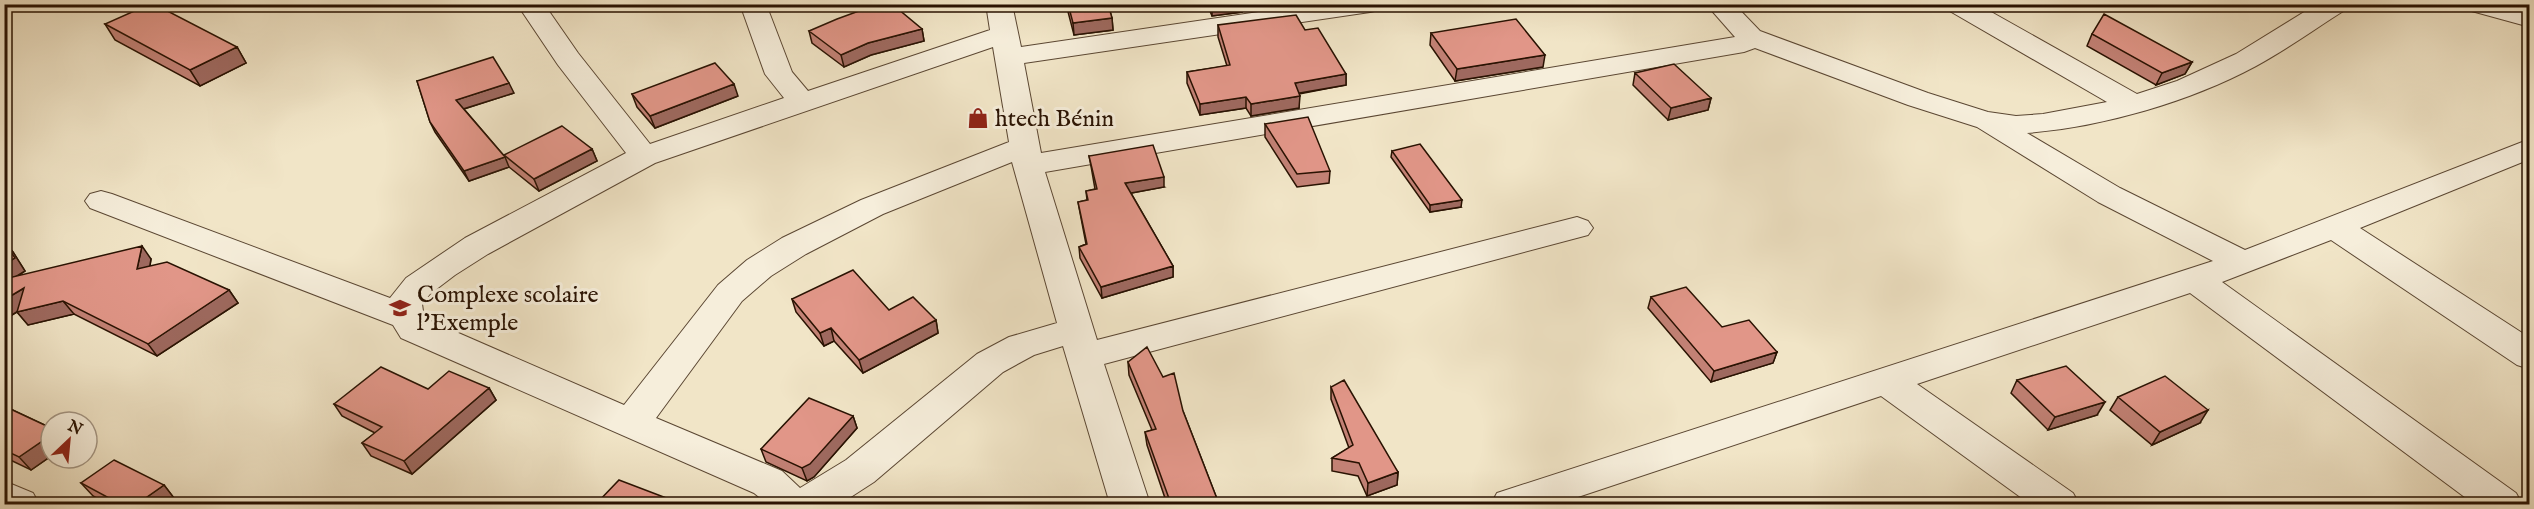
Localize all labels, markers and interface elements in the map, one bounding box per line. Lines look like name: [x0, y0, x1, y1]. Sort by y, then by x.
place label: htech Bénin: [995, 104, 1114, 135]
shop icon: htech Bénin: [966, 106, 990, 130]
place label: Complexe scolaire l'Exemple: [417, 280, 599, 339]
school or university icon: Complexe scolaire l'Exemple: [388, 296, 412, 320]
north arrow: [39, 410, 99, 470]
text: N: [63, 416, 85, 440]

